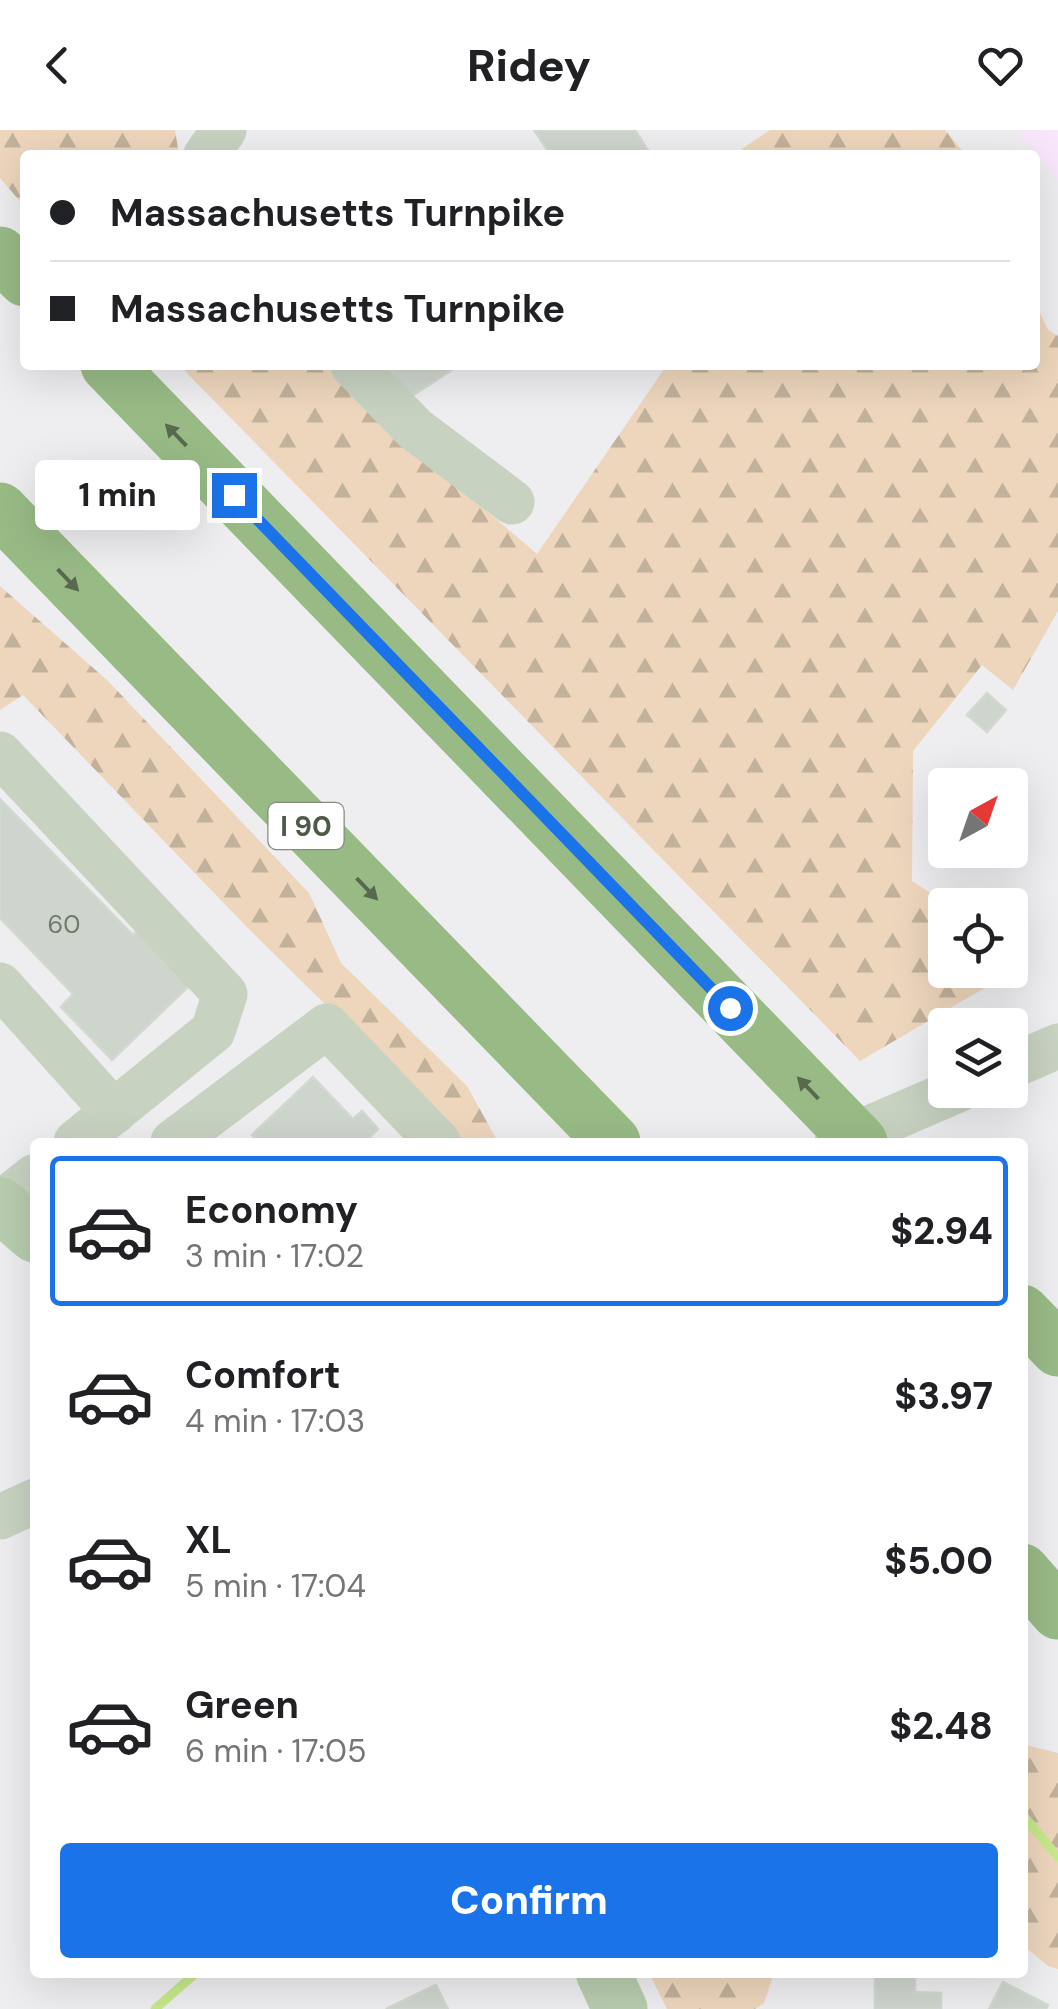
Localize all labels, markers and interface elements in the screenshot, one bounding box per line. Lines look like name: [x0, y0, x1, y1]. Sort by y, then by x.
text: Ridey: [467, 36, 591, 95]
icon: back: [30, 38, 85, 93]
icon: heart: [973, 38, 1028, 93]
text: Massachusetts Turnpike: [110, 188, 565, 238]
text: Massachusetts Turnpike: [110, 284, 565, 334]
one-way arrow: [165, 423, 189, 447]
callout: 1 min: [34, 460, 199, 530]
route end: [212, 473, 257, 518]
text: 1 min: [78, 474, 157, 516]
one-way arrow: [56, 567, 79, 591]
north arrow: [928, 768, 1028, 868]
map controls: [928, 768, 1028, 1108]
road number: I 90: [268, 803, 344, 849]
one-way arrow: [355, 876, 378, 900]
button: locate: [928, 888, 1028, 988]
house number: 60: [48, 908, 80, 941]
route start: [708, 986, 753, 1031]
button: layers: [928, 1008, 1028, 1108]
one-way arrow: [796, 1076, 819, 1100]
text: Economy: [185, 1185, 358, 1235]
icon: car: [65, 1186, 155, 1276]
text: $2.94: [890, 1206, 993, 1256]
text: 3 min · 17:02: [185, 1235, 364, 1277]
text: Comfort: [185, 1350, 341, 1400]
icon: car: [65, 1351, 155, 1441]
text: $3.97: [894, 1371, 993, 1421]
text: 4 min · 17:03: [185, 1400, 365, 1442]
text: XL: [185, 1515, 232, 1565]
icon: car: [65, 1516, 155, 1606]
text: $5.00: [884, 1536, 993, 1586]
text: 5 min · 17:04: [185, 1565, 366, 1607]
text: Green: [185, 1680, 299, 1730]
icon: car: [65, 1681, 155, 1771]
text: $2.48: [889, 1701, 993, 1751]
text: 6 min · 17:05: [185, 1730, 366, 1772]
button: Confirm: [60, 1843, 998, 1958]

